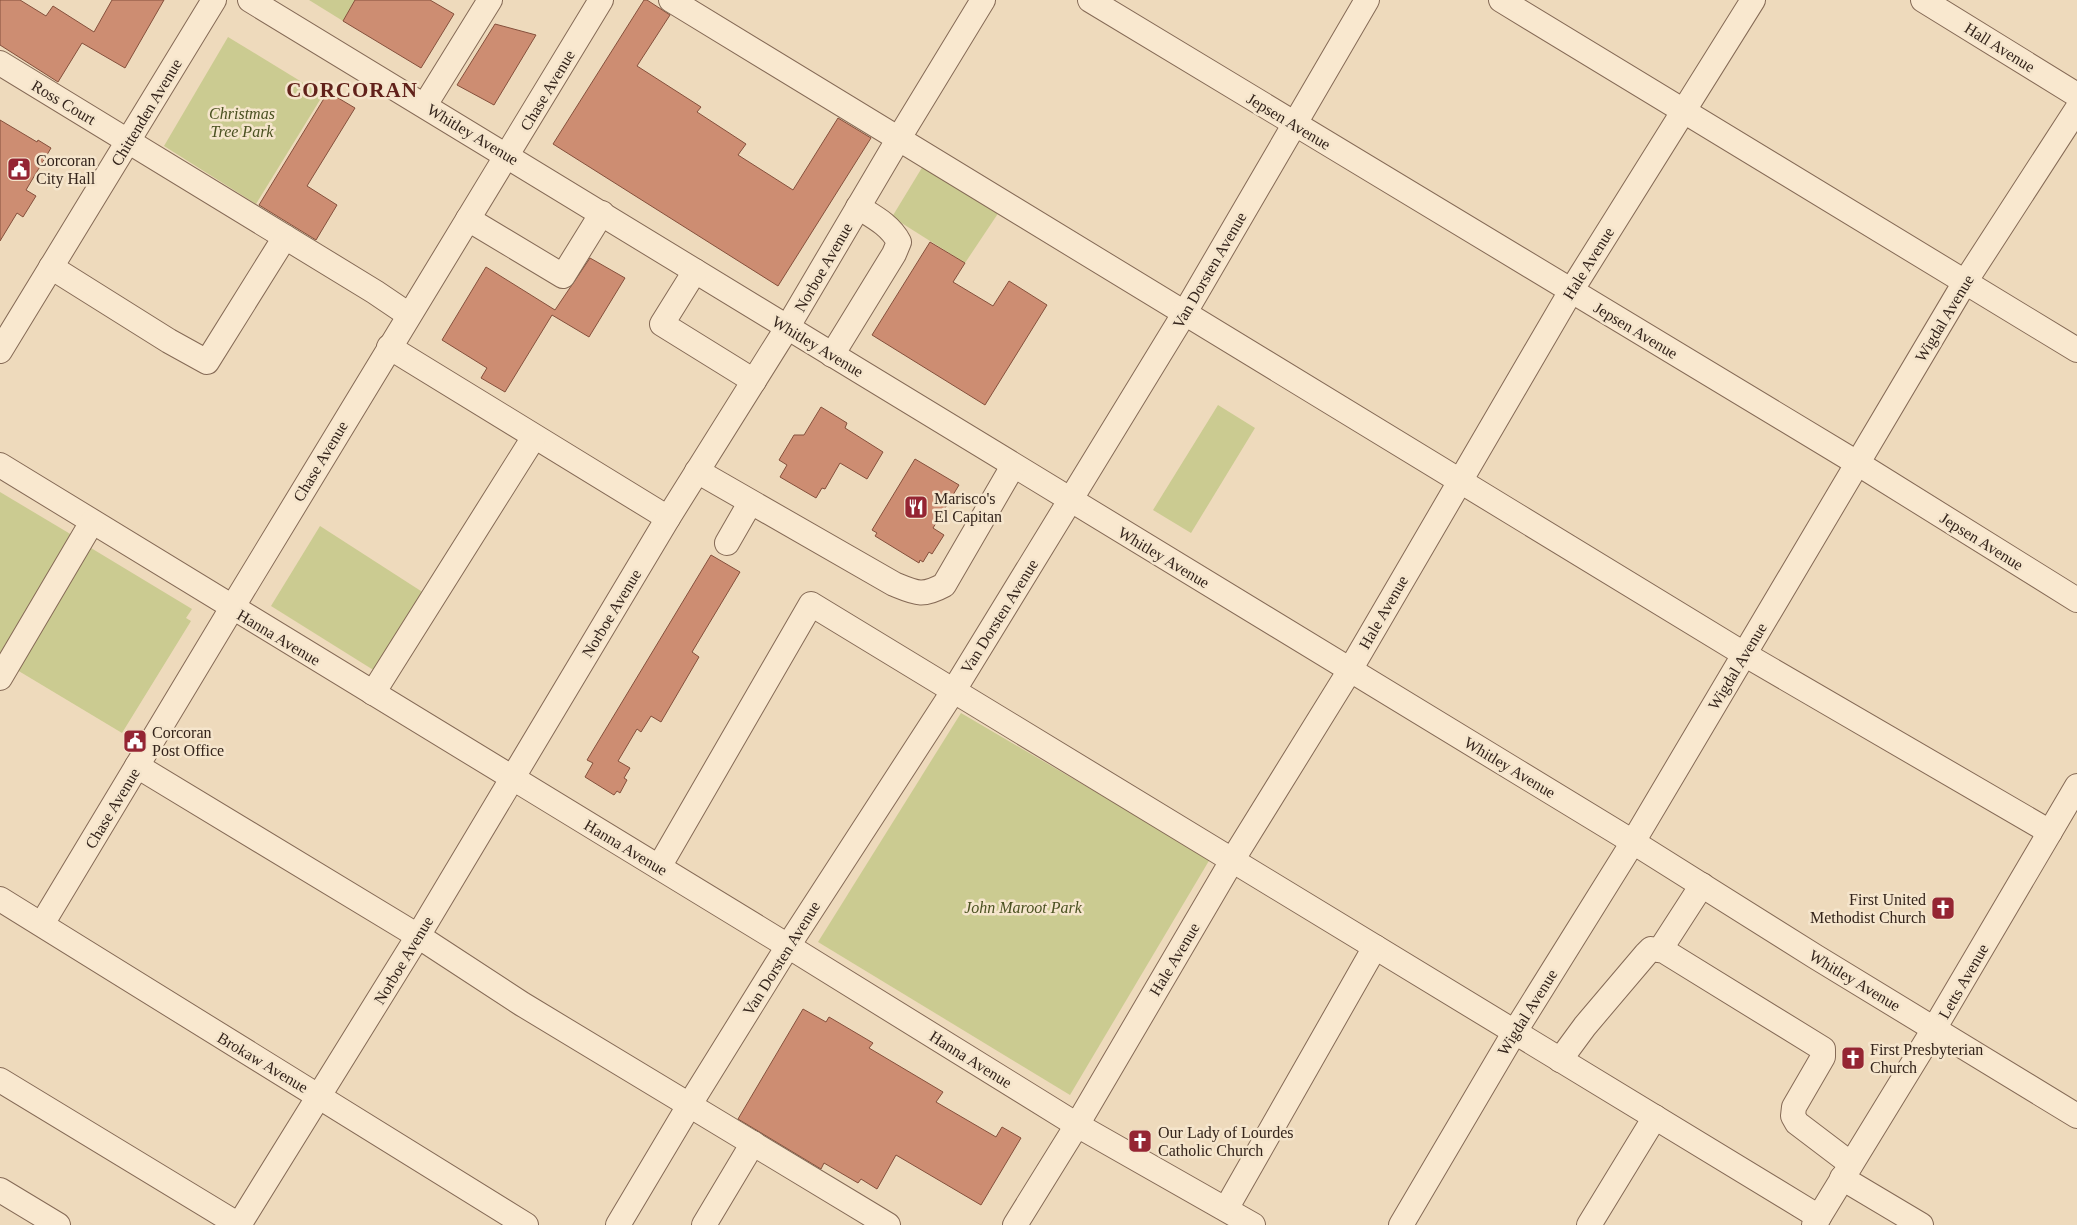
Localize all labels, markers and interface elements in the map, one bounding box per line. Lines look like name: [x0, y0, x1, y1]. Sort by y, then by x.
street label: Hall Avenue: [1962, 19, 2038, 76]
street label: Chase Avenue: [517, 47, 578, 134]
street label: Chittenden Avenue: [108, 56, 185, 169]
street label: Ross Court: [29, 77, 99, 128]
district label: CORCORAN: [286, 78, 418, 102]
street label: Jepsen Avenue: [1243, 90, 1334, 154]
street label: Whitley Avenue: [424, 101, 521, 169]
park label: Christmas Tree Park: [209, 105, 275, 140]
place label: Corcoran City Hall: [36, 152, 96, 188]
public building icon: Corcoran City Hall: [6, 156, 32, 182]
street label: Van Dorsten Avenue: [1169, 209, 1250, 331]
street label: Norboe Avenue: [791, 220, 856, 315]
street label: Hale Avenue: [1560, 224, 1617, 302]
street label: Wigdal Avenue: [1912, 272, 1978, 365]
street label: Jepsen Avenue: [1590, 299, 1681, 363]
street label: Whitley Avenue: [769, 313, 866, 381]
street label: Chase Avenue: [290, 418, 351, 505]
place label: Marisco's El Capitan: [934, 490, 1002, 526]
restaurant icon: Marisco's El Capitan: [903, 494, 929, 520]
street label: Jepsen Avenue: [1937, 509, 2026, 574]
street label: Whitley Avenue: [1115, 524, 1212, 592]
street label: Van Dorsten Avenue: [957, 556, 1041, 676]
street label: Norboe Avenue: [578, 566, 644, 660]
street label: Hale Avenue: [1356, 573, 1411, 652]
street label: Hanna Avenue: [234, 606, 323, 669]
street label: Wigdal Avenue: [1705, 620, 1771, 713]
place label: Corcoran Post Office: [152, 724, 224, 759]
public building icon: Corcoran Post Office: [122, 728, 148, 754]
street label: Whitley Avenue: [1461, 734, 1558, 802]
street label: Chase Avenue: [82, 765, 143, 852]
street label: Hanna Avenue: [581, 816, 670, 879]
place label: First United Methodist Church: [1810, 891, 1926, 926]
church icon: First United Methodist Church: [1930, 895, 1956, 921]
street label: Van Dorsten Avenue: [739, 898, 823, 1018]
park label: John Maroot Park: [964, 899, 1083, 916]
street label: Norboe Avenue: [370, 913, 436, 1007]
street label: Hale Avenue: [1146, 920, 1203, 999]
street label: Letts Avenue: [1935, 941, 1992, 1022]
street label: Whitley Avenue: [1806, 947, 1903, 1015]
street label: Wigdal Avenue: [1494, 966, 1561, 1059]
street label: Hanna Avenue: [927, 1027, 1015, 1091]
street label: Brokaw Avenue: [215, 1029, 311, 1096]
place label: First Presbyterian Church: [1870, 1041, 1983, 1076]
church icon: First Presbyterian Church: [1840, 1045, 1866, 1071]
place label: Our Lady of Lourdes Catholic Church: [1158, 1124, 1294, 1159]
church icon: Our Lady of Lourdes Catholic Church: [1127, 1128, 1153, 1154]

